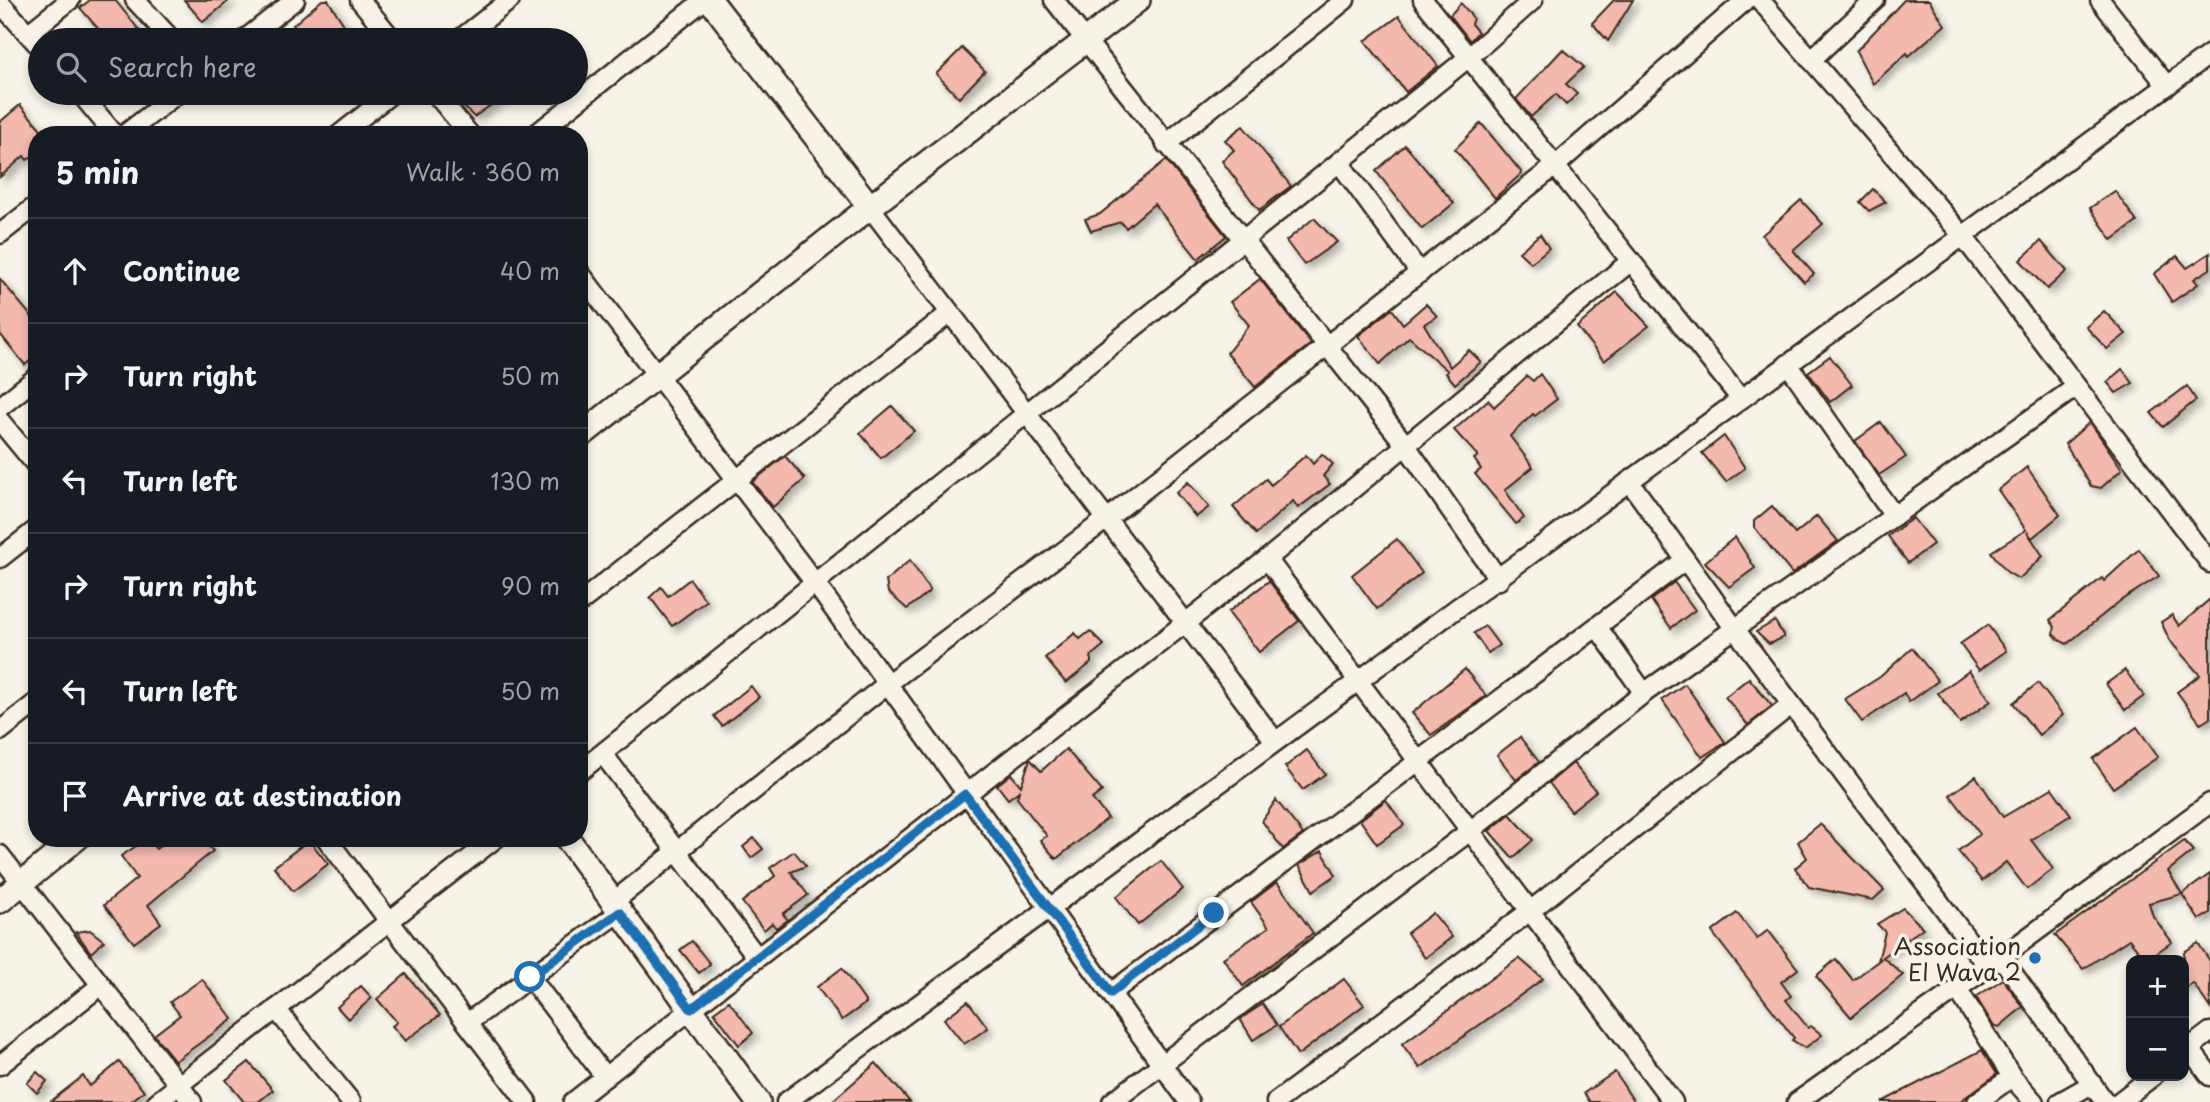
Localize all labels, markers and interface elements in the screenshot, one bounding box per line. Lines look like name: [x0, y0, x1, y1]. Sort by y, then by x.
search box: [28, 28, 588, 105]
text: Search here: [108, 47, 257, 86]
icon: search: [52, 48, 90, 86]
text: 5 min: [56, 149, 139, 194]
text: Walk · 360 m: [406, 154, 560, 189]
text: Continue: [123, 251, 240, 290]
icon: ahead: [56, 252, 94, 290]
text: 40 m: [500, 253, 560, 288]
text: Turn right: [123, 356, 257, 395]
icon: right: [56, 357, 94, 395]
text: 50 m: [500, 358, 560, 393]
text: Turn left: [123, 461, 238, 500]
icon: left: [56, 462, 94, 500]
text: 130 m: [490, 463, 560, 498]
text: Turn right: [123, 566, 257, 605]
icon: right: [56, 567, 94, 605]
text: 90 m: [501, 568, 560, 603]
text: Turn left: [123, 671, 238, 710]
icon: left: [56, 672, 94, 710]
text: 50 m: [500, 673, 560, 708]
text: Arrive at destination: [123, 776, 402, 815]
icon: arrive: [56, 777, 94, 815]
route end: [1198, 897, 1229, 928]
place label: Association El Wava 2: [1894, 928, 2021, 989]
marker: Association El Wava 2: [2027, 950, 2043, 966]
map controls: [2126, 955, 2189, 1081]
button: +: [2126, 955, 2189, 1018]
route start: [514, 961, 545, 992]
button: −: [2126, 1018, 2189, 1081]

